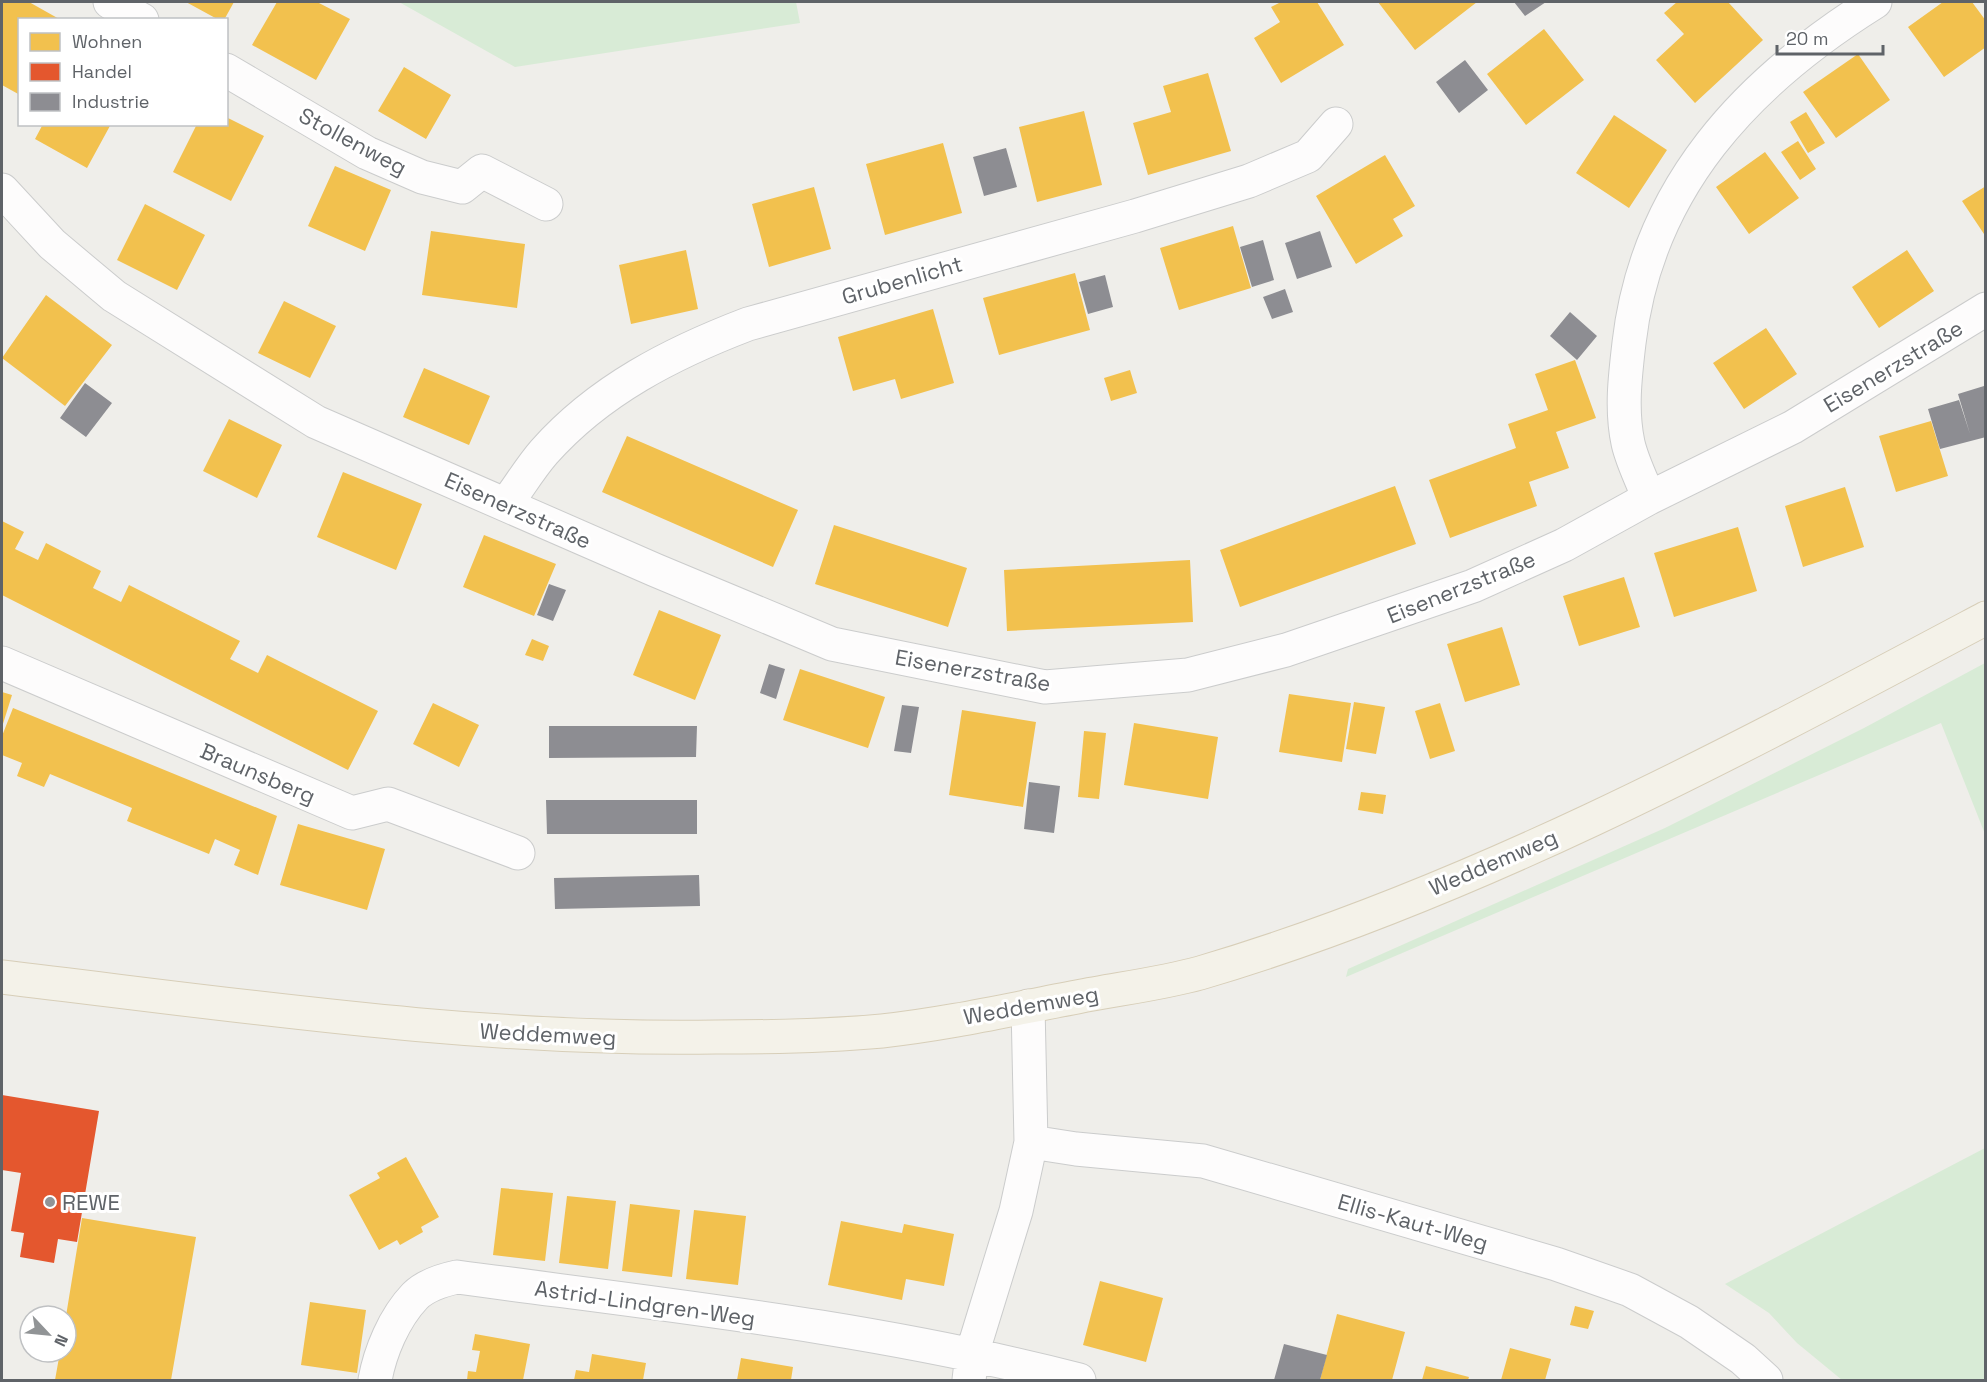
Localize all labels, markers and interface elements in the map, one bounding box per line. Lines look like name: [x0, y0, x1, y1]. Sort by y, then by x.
legend: [18, 18, 228, 126]
scale bar: [1777, 18, 1884, 56]
text: 20 m: [1786, 27, 1829, 50]
text: Wohnen: [72, 30, 142, 53]
text: Handel: [72, 60, 132, 83]
text: Industrie: [72, 90, 149, 113]
street label: Stollenweg: [294, 101, 412, 181]
street label: Grubenlicht: [838, 249, 966, 311]
street label: Eisenerzstraße: [1818, 313, 1968, 419]
street label: Eisenerzstraße: [440, 465, 596, 555]
street label: Eisenerzstraße: [1383, 545, 1539, 629]
street label: Eisenerzstraße: [893, 643, 1053, 697]
street label: Braunsberg: [196, 736, 320, 810]
street label: Weddemweg: [1425, 822, 1561, 902]
street label: Weddemweg: [961, 979, 1101, 1031]
street label: Weddemweg: [479, 1016, 617, 1052]
street label: Ellis-Kaut-Weg: [1335, 1187, 1491, 1257]
place label: REWE: [62, 1188, 120, 1216]
marker: REWE: [43, 1195, 57, 1209]
street label: Astrid-Lindgren-Weg: [533, 1274, 757, 1332]
north arrow: [18, 1304, 78, 1364]
text: N: [49, 1331, 73, 1350]

